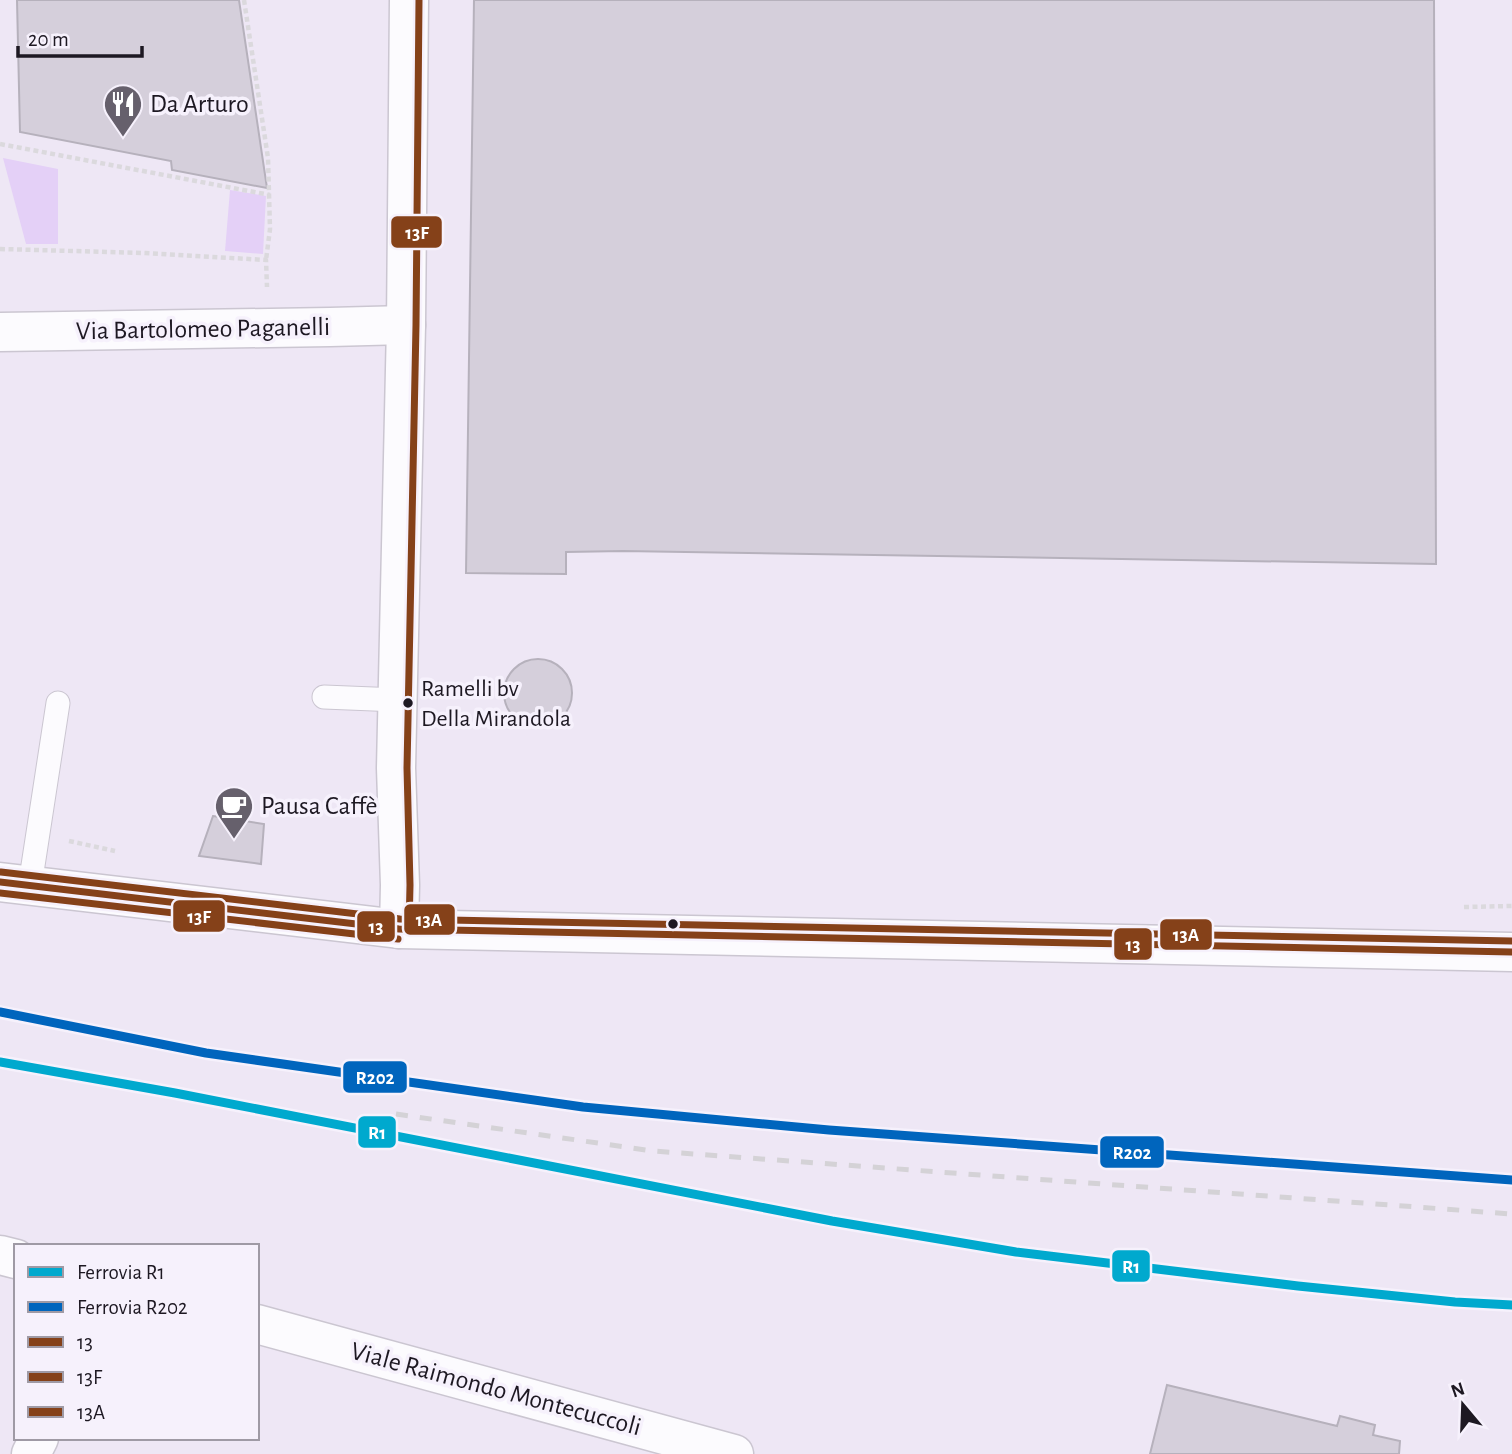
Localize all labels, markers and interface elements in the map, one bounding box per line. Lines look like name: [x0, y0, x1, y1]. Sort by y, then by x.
scale bar: [18, 14, 142, 58]
text: 20 m: [28, 29, 69, 50]
restaurant icon: Da Arturo: [102, 83, 144, 138]
place label: Da Arturo: [150, 91, 249, 117]
line badge: 13F: [390, 215, 443, 249]
text: 13F: [405, 224, 429, 243]
street label: Via Bartolomeo Paganelli: [76, 314, 330, 344]
place label: Ramelli bv Della Mirandola: [421, 677, 571, 731]
marker: Ramelli bv Della Mirandola: [401, 696, 415, 710]
cafe icon: Pausa Caffè: [213, 785, 255, 840]
place label: Pausa Caffè: [261, 793, 378, 819]
line badge: 13F: [172, 899, 226, 933]
line badge: 13A: [403, 903, 456, 936]
text: 13F: [187, 908, 211, 927]
line badge: 13: [356, 910, 396, 943]
text: 13A: [416, 911, 443, 930]
unlabelled marker: [666, 917, 680, 931]
text: 13: [368, 918, 384, 937]
line badge: 13A: [1159, 918, 1213, 951]
text: 13A: [1173, 926, 1200, 945]
line badge: 13: [1113, 927, 1153, 961]
text: 13: [1125, 936, 1141, 955]
line badge: R202: [342, 1060, 408, 1094]
text: R202: [355, 1069, 395, 1088]
line badge: R1: [357, 1115, 397, 1149]
text: R1: [368, 1124, 386, 1143]
line badge: R202: [1099, 1135, 1165, 1169]
text: R202: [1112, 1144, 1152, 1163]
legend: [14, 1244, 259, 1440]
line badge: R1: [1111, 1249, 1151, 1283]
text: R1: [1122, 1258, 1140, 1277]
text: Ferrovia R1: [77, 1262, 165, 1283]
text: Ferrovia R202: [77, 1297, 188, 1318]
text: 13: [77, 1332, 93, 1353]
street label: Viale Raimondo Montecuccoli: [348, 1338, 644, 1440]
text: 13F: [77, 1367, 103, 1388]
north arrow: [1428, 1370, 1498, 1440]
text: N: [1449, 1379, 1467, 1401]
text: 13A: [77, 1402, 105, 1423]

